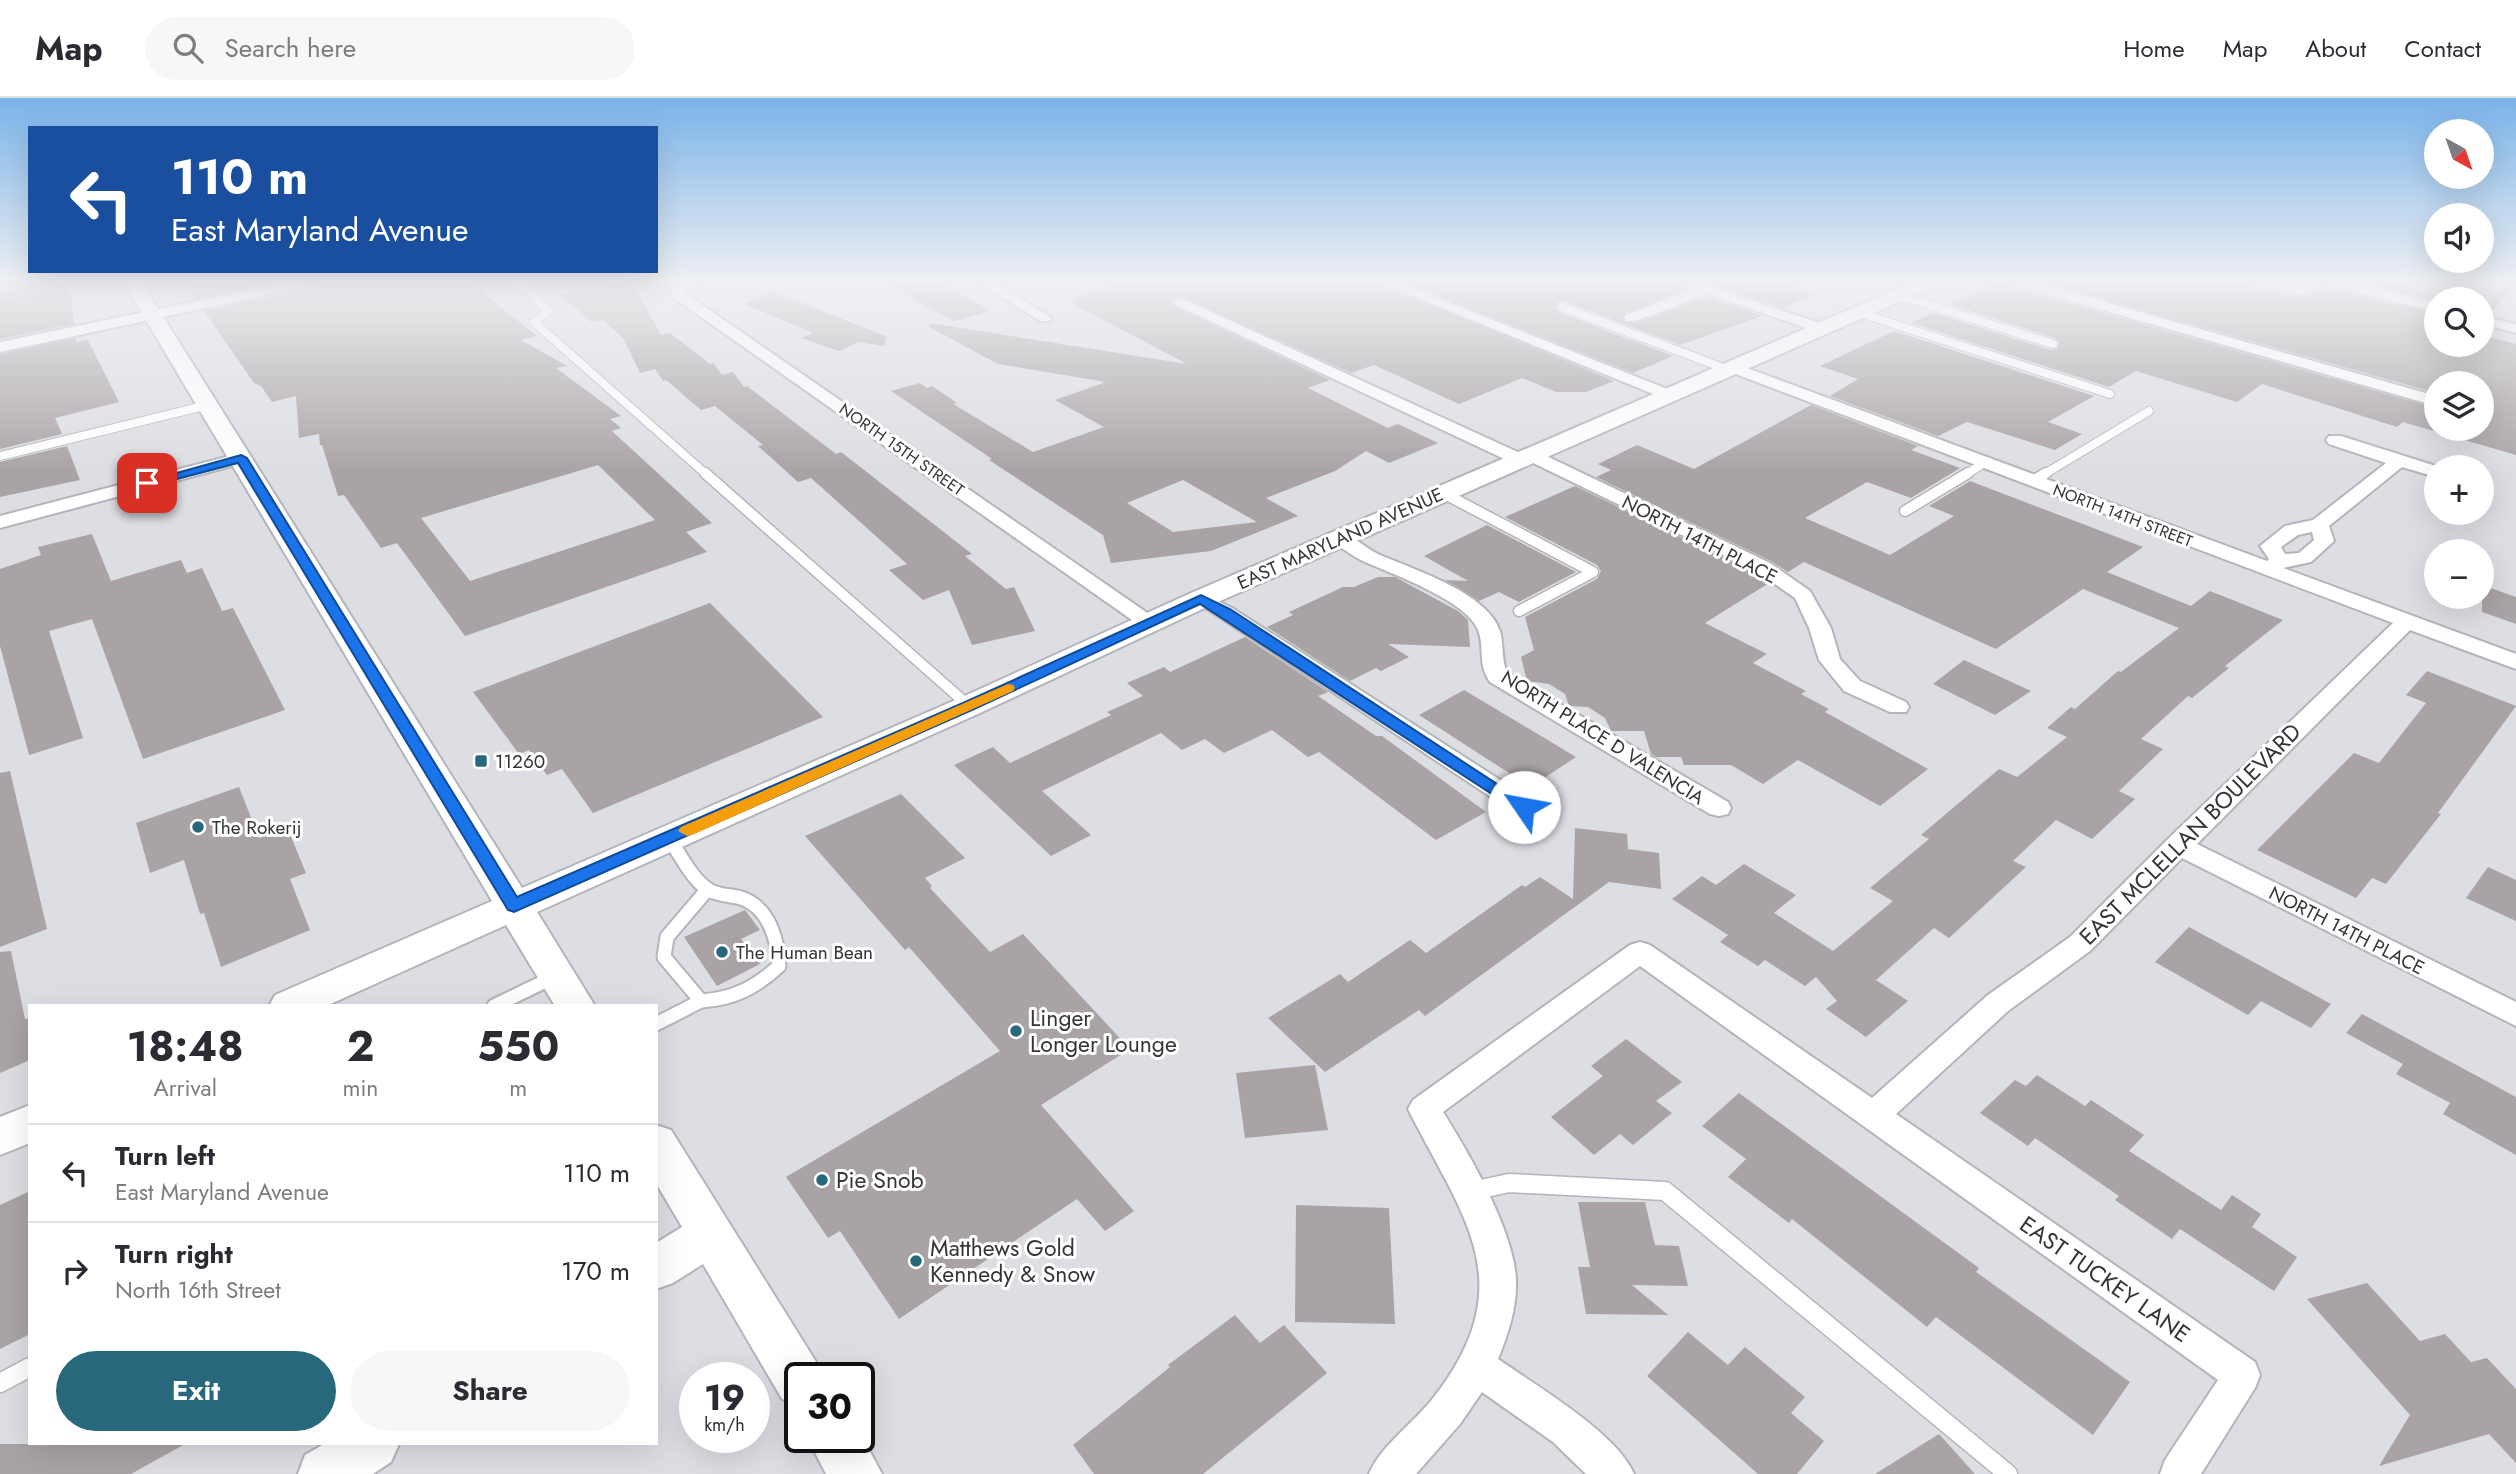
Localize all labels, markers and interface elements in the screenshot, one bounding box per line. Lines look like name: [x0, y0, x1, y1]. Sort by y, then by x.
search box: [145, 17, 635, 80]
text: Map: [35, 25, 103, 72]
icon: search: [169, 29, 207, 67]
text: Search here: [225, 29, 356, 67]
text: Home: [2123, 31, 2185, 66]
text: Map: [2223, 31, 2267, 66]
text: About: [2305, 31, 2366, 66]
text: Contact: [2404, 31, 2481, 66]
north arrow: [2424, 119, 2494, 189]
map controls: [2424, 119, 2494, 609]
text: 110 m: [171, 142, 308, 212]
icon: left: [56, 154, 147, 245]
button: sound: [2424, 203, 2494, 273]
text: East Maryland Avenue: [171, 207, 469, 253]
button: search: [2424, 287, 2494, 357]
button: layers: [2424, 371, 2494, 441]
street label: NORTH 15TH STREET: [835, 398, 969, 502]
pin: [117, 453, 177, 513]
button: +: [2424, 455, 2494, 525]
icon: arrive: [128, 464, 166, 502]
street label: NORTH 14TH STREET: [2050, 478, 2197, 553]
street label: EAST MARYLAND AVENUE: [1233, 481, 1447, 596]
street label: NORTH 14TH PLACE: [1617, 489, 1782, 590]
button: −: [2424, 539, 2494, 609]
street label: NORTH PLACE D VALENCIA: [1496, 664, 1710, 811]
street label: EAST MCLELLAN BOULEVARD: [2071, 715, 2309, 953]
place label: 11260: [495, 748, 545, 775]
marker: 11260: [473, 753, 489, 769]
position arrow: [1487, 770, 1561, 844]
place label: The Rokerij: [212, 814, 301, 841]
marker: The Rokerij: [190, 819, 206, 835]
street label: NORTH 14TH PLACE: [2264, 880, 2429, 981]
place label: The Human Bean: [736, 939, 873, 966]
marker: The Human Bean: [714, 944, 730, 960]
place label: Linger Longer Lounge: [1030, 1001, 1177, 1061]
text: 18:48: [127, 1016, 244, 1077]
text: 2: [347, 1016, 374, 1077]
text: 550: [477, 1016, 559, 1077]
marker: Linger Longer Lounge: [1008, 1023, 1024, 1039]
text: Arrival: [154, 1071, 217, 1105]
text: min: [342, 1071, 378, 1105]
text: m: [509, 1071, 527, 1105]
text: Turn left: [115, 1137, 215, 1175]
icon: left: [56, 1154, 94, 1192]
text: 110 m: [563, 1154, 630, 1192]
place label: Pie Snob: [836, 1163, 924, 1197]
marker: Pie Snob: [814, 1172, 830, 1188]
text: East Maryland Avenue: [115, 1175, 329, 1209]
street label: EAST TUCKEY LANE: [2013, 1207, 2197, 1351]
place label: Matthews Gold Kennedy & Snow: [930, 1231, 1096, 1291]
text: Turn right: [115, 1235, 233, 1273]
icon: right: [56, 1252, 94, 1290]
text: 170 m: [561, 1252, 630, 1290]
marker: Matthews Gold Kennedy & Snow: [908, 1253, 924, 1269]
text: North 16th Street: [115, 1273, 281, 1307]
button: Exit: [56, 1351, 336, 1431]
button: Share: [350, 1351, 630, 1431]
speed limit sign: 30: [784, 1362, 875, 1453]
text: 19: [704, 1373, 745, 1423]
text: km/h: [704, 1412, 745, 1438]

